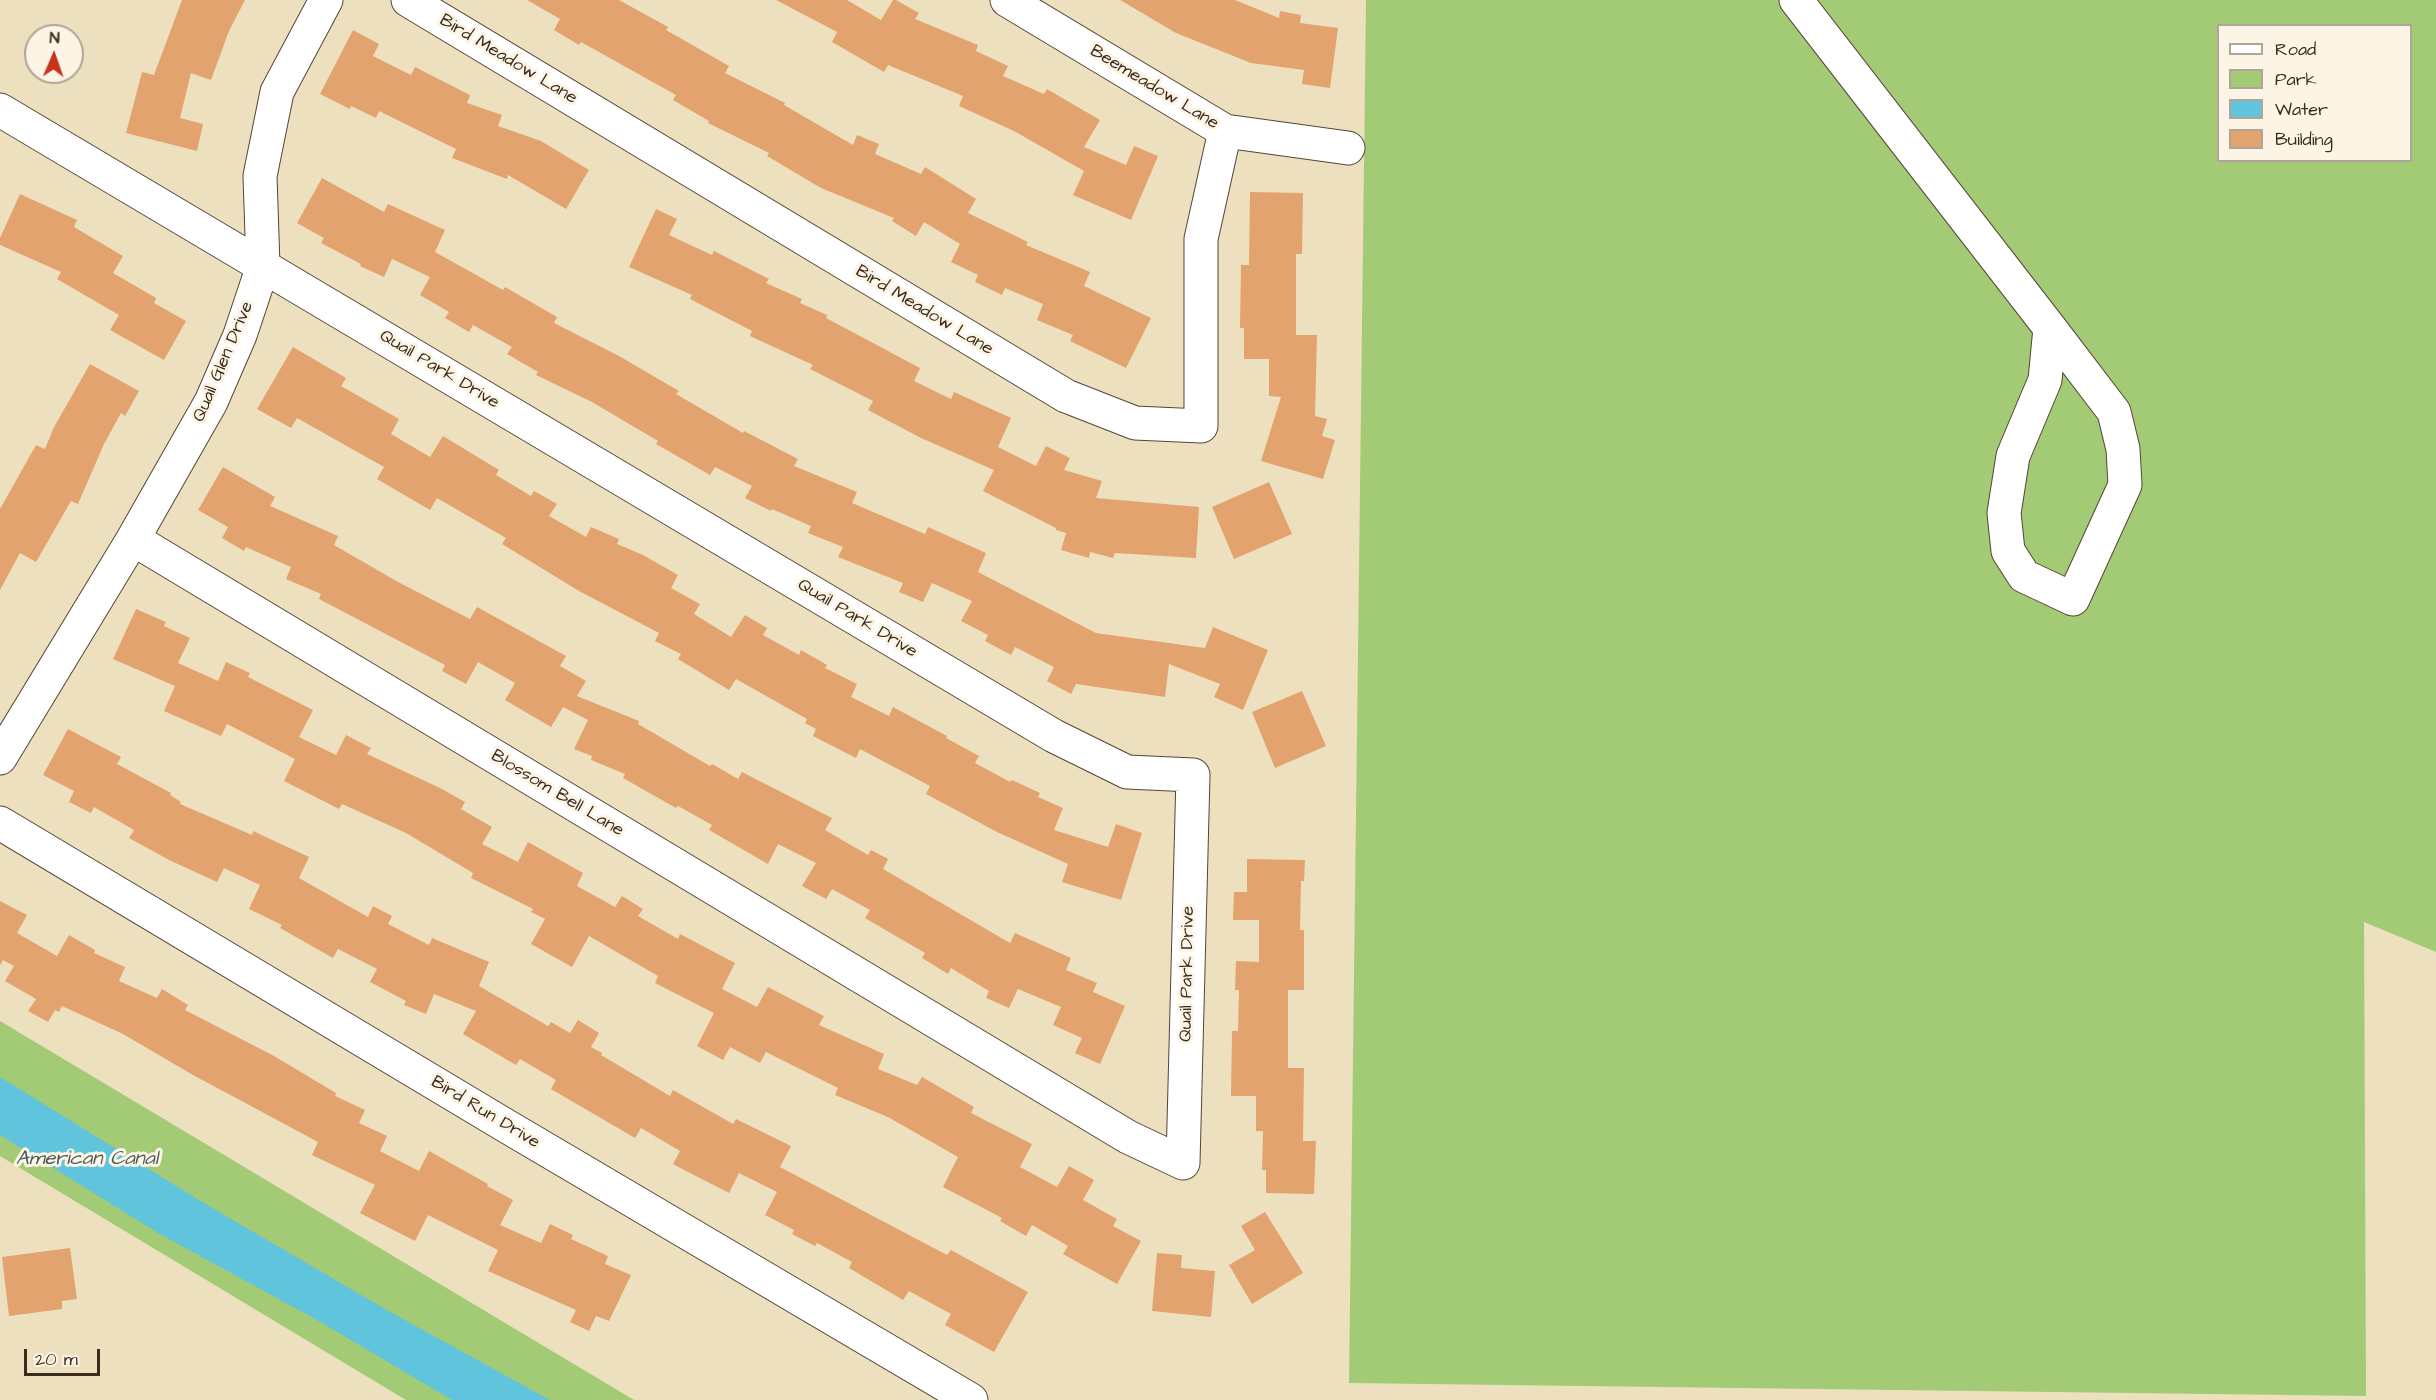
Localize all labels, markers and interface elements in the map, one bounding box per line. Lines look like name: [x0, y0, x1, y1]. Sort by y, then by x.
street label: Bird Meadow Lane: [435, 10, 581, 110]
north arrow: [24, 24, 84, 84]
legend: [2217, 24, 2412, 162]
text: N: [49, 27, 60, 49]
text: Road: [2275, 37, 2316, 62]
street label: Beemeadow Lane: [1086, 41, 1222, 135]
text: Park: [2275, 67, 2317, 92]
text: Water: [2275, 97, 2328, 122]
text: Building: [2275, 127, 2333, 152]
street label: Bird Meadow Lane: [851, 261, 997, 361]
street label: Quail Glen Drive: [189, 299, 259, 425]
street label: Quail Park Drive: [375, 326, 503, 414]
street label: Quail Park Drive: [793, 575, 921, 663]
street label: Blossom Bell Lane: [487, 746, 627, 842]
street label: Quail Park Drive: [1176, 906, 1200, 1042]
street label: Bird Run Drive: [427, 1072, 543, 1154]
water label: American Canal: [16, 1148, 158, 1172]
scale bar: [27, 1337, 104, 1375]
text: 20 m: [35, 1347, 78, 1372]

